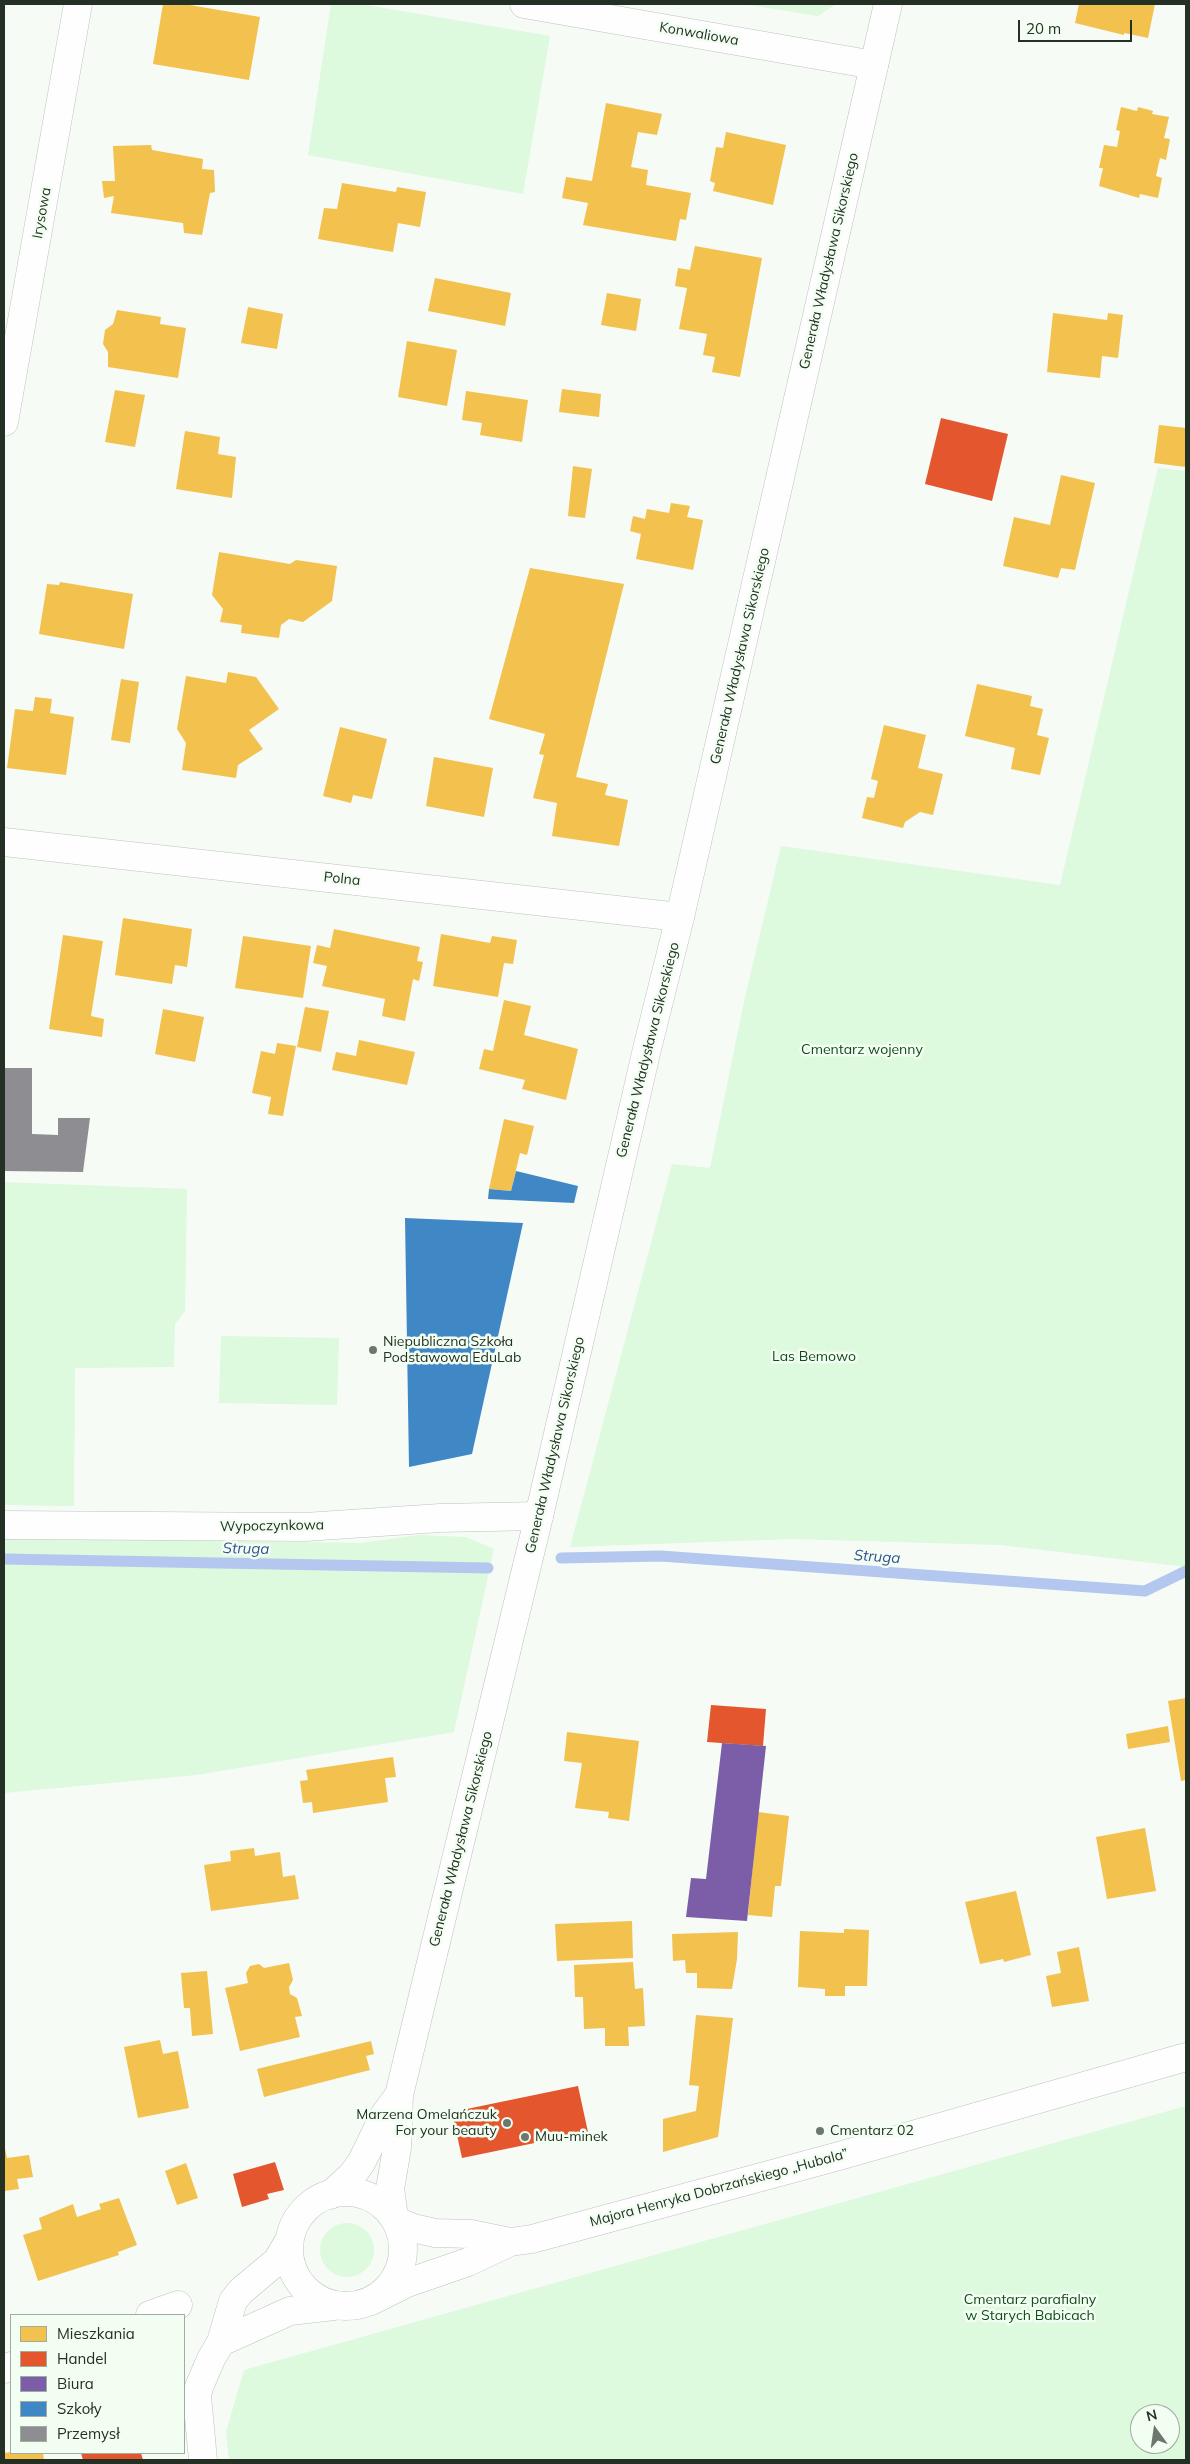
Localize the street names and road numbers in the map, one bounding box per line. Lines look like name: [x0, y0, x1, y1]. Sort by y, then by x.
street label: Konwaliowa: [658, 19, 740, 49]
street label: Generała Władysława Sikorskiego: [796, 151, 862, 371]
street label: Irysowa: [29, 186, 55, 240]
street label: Generała Władysława Sikorskiego: [707, 546, 773, 766]
street label: Polna: [323, 869, 361, 889]
street label: Generała Władysława Sikorskiego: [613, 940, 683, 1160]
street label: Generała Władysława Sikorskiego: [522, 1335, 588, 1555]
street label: Wypoczynkowa: [220, 1517, 324, 1535]
street label: Generała Władysława Sikorskiego: [426, 1729, 496, 1949]
street label: Majora Henryka Dobrzańskiego „Hubala”: [588, 2145, 850, 2231]

